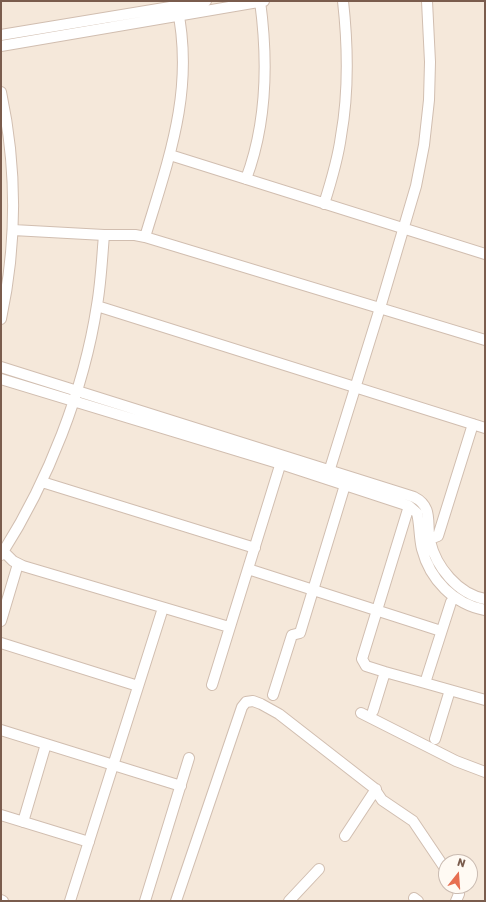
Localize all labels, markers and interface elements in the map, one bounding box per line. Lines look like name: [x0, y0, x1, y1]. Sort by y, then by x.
north arrow: [438, 854, 478, 894]
text: N: [456, 856, 467, 870]

